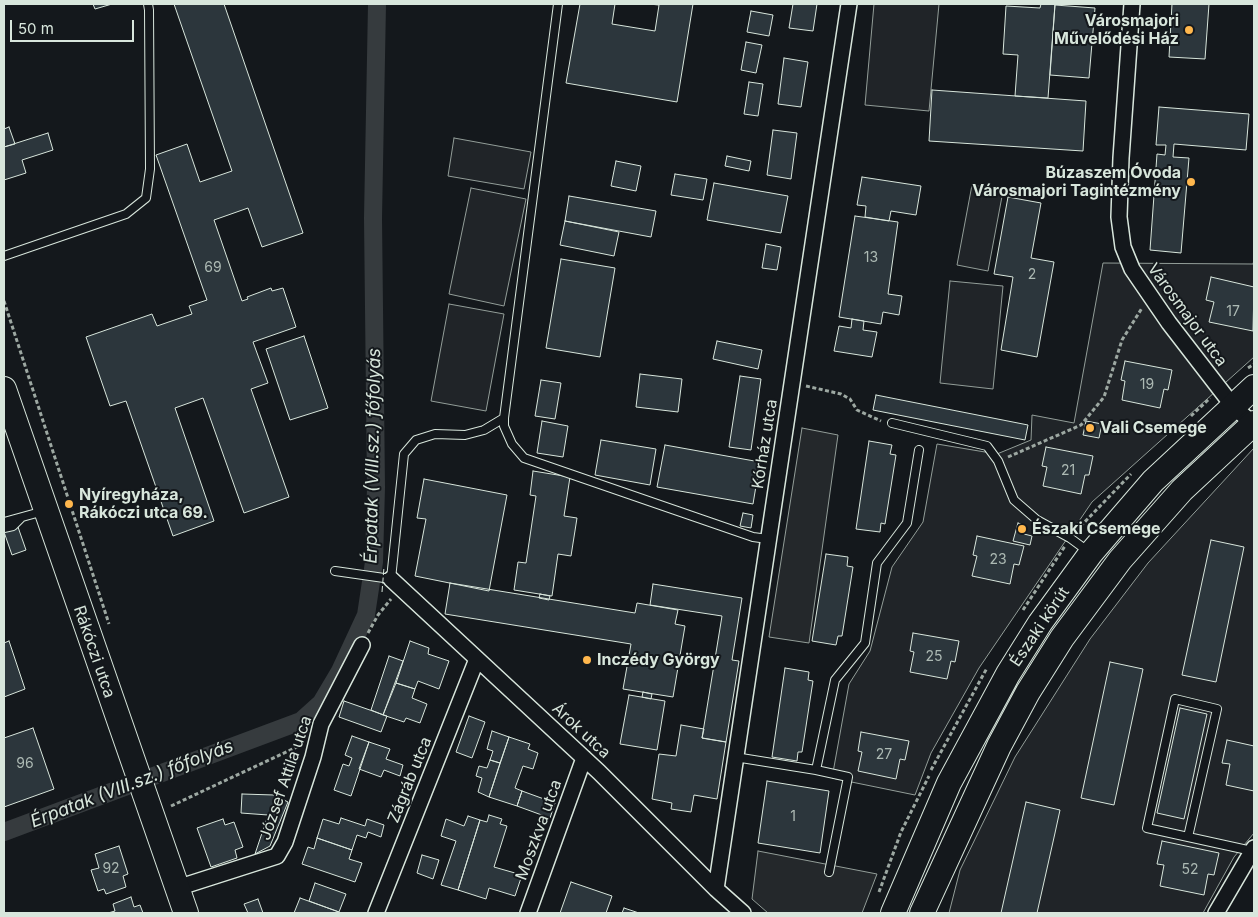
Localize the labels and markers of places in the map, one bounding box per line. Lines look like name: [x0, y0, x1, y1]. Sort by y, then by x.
place label: Városmajori Művelődési Ház: [1054, 11, 1179, 49]
marker: Városmajori Művelődési Ház: [1183, 24, 1195, 36]
place label: Búzaszem Óvoda Városmajori Tagintézmény: [972, 163, 1181, 201]
marker: Búzaszem Óvoda Városmajori Tagintézmény: [1185, 176, 1197, 188]
place label: Vali Csemege: [1100, 418, 1207, 438]
marker: Vali Csemege: [1084, 422, 1096, 434]
place label: Nyíregyháza, Rákóczi utca 69.: [79, 485, 208, 523]
marker: Nyíregyháza, Rákóczi utca 69.: [63, 498, 75, 510]
place label: Északi Csemege: [1032, 519, 1161, 539]
marker: Északi Csemege: [1016, 523, 1028, 535]
place label: Inczédy György: [597, 650, 720, 670]
marker: Inczédy György: [581, 654, 593, 666]

